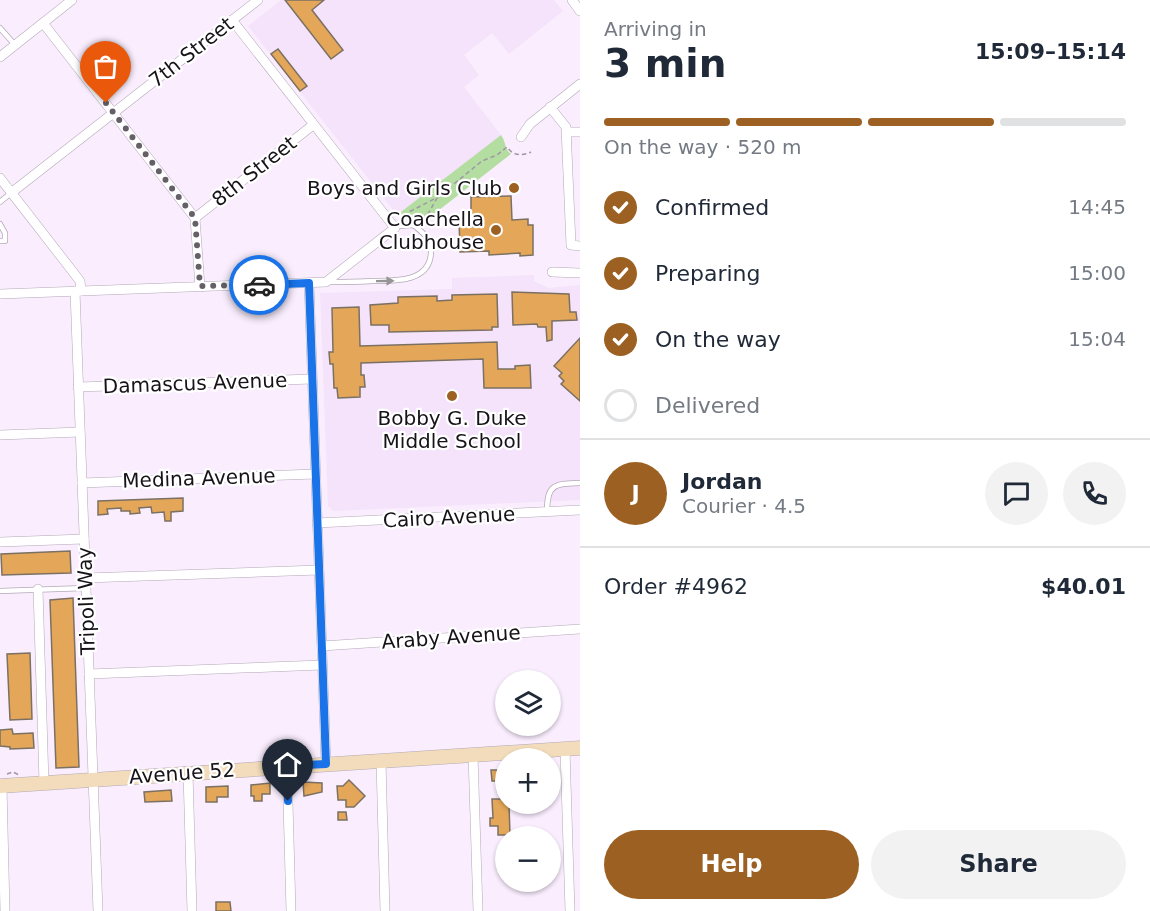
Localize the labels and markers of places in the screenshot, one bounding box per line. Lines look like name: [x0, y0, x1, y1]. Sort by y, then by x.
pin: [80, 41, 131, 103]
place label: Boys and Girls Club: [307, 176, 502, 200]
marker: Boys and Girls Club: [507, 181, 521, 195]
place label: Coachella Clubhouse: [379, 207, 484, 254]
marker: Coachella Clubhouse: [489, 223, 503, 237]
marker: Bobby G. Duke Middle School: [445, 389, 459, 403]
place label: Bobby G. Duke Middle School: [377, 406, 527, 453]
pin: [262, 739, 313, 801]

